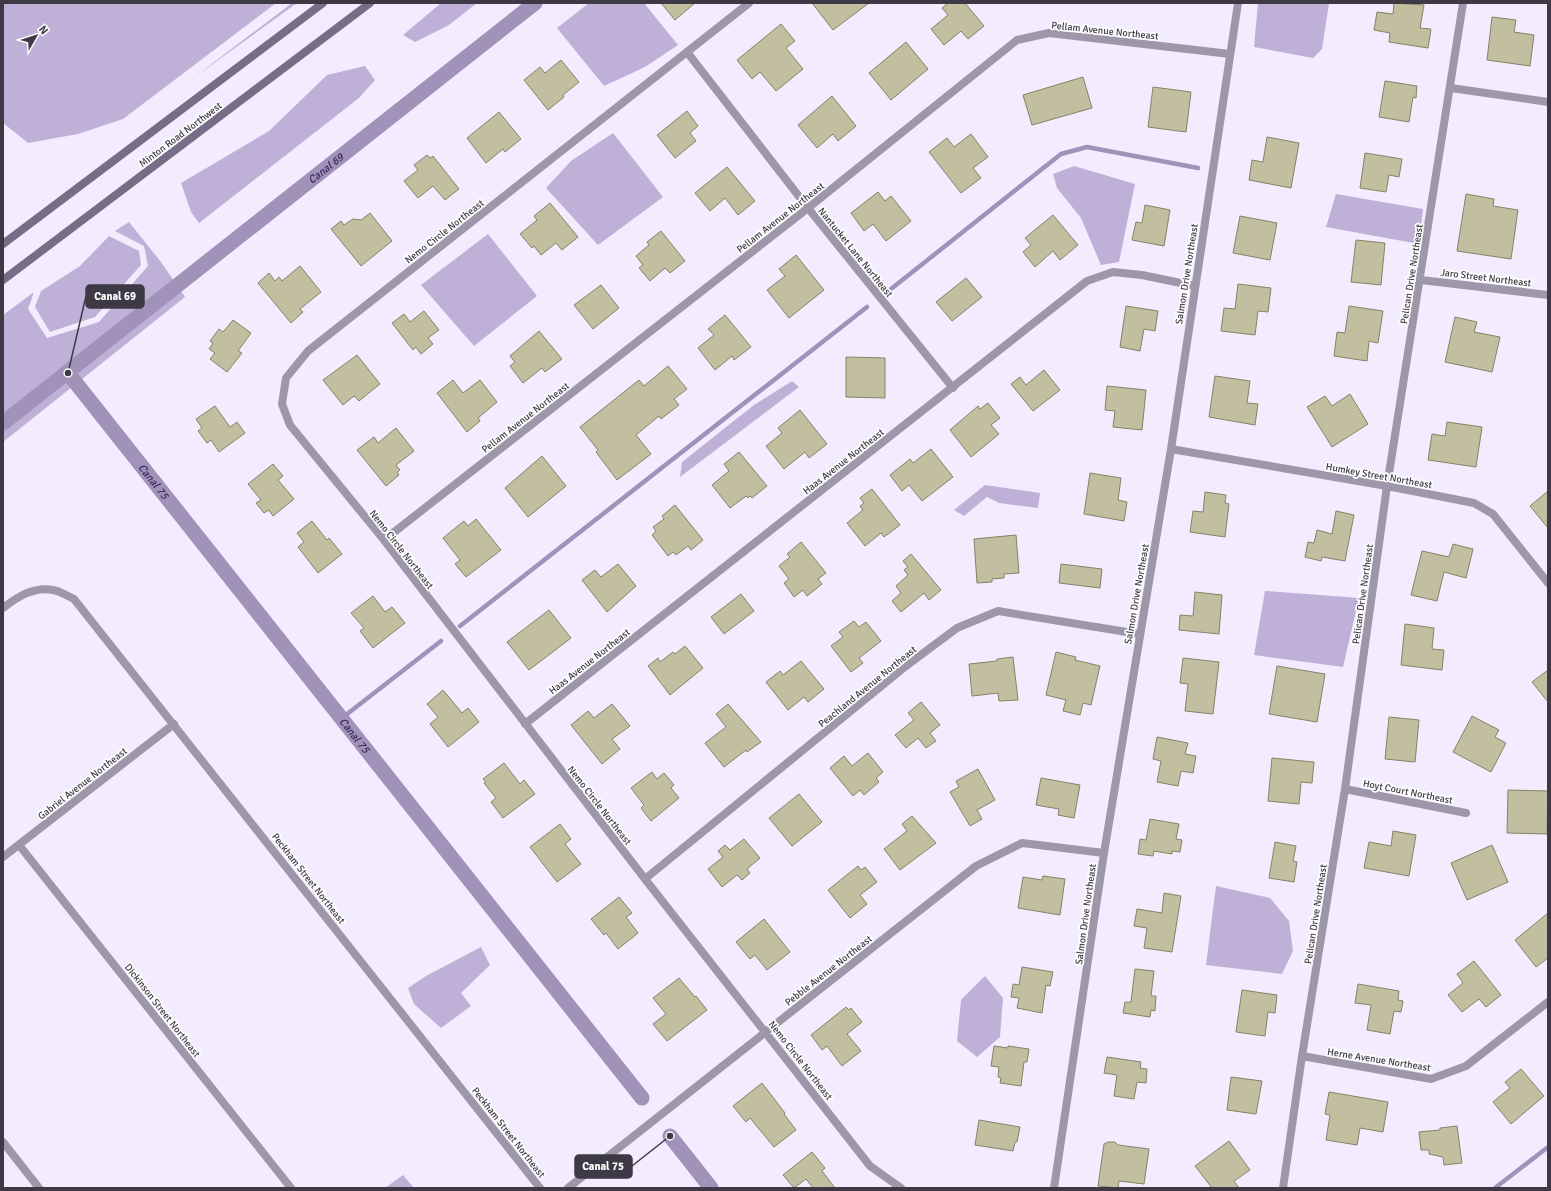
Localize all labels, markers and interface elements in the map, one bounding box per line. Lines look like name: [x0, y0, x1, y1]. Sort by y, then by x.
north arrow: [16, 16, 56, 56]
street label: Pellam Avenue Northeast: [1051, 19, 1160, 43]
text: N: [36, 23, 51, 37]
street label: Minton Road Northwest: [137, 99, 225, 170]
water label: Canal 69: [306, 150, 347, 187]
street label: Pellam Avenue Northeast: [734, 180, 827, 256]
street label: Nemo Circle Northeast: [403, 197, 487, 266]
street label: Nantucket Lane Northeast: [815, 205, 895, 300]
street label: Salmon Drive Northeast: [1173, 222, 1201, 325]
street label: Pelican Drive Northeast: [1398, 223, 1426, 325]
street label: Jaro Street Northeast: [1440, 266, 1532, 290]
callout: Canal 69: [86, 285, 144, 308]
text: Canal 69: [94, 290, 136, 303]
street label: Pellam Avenue Northeast: [479, 380, 572, 456]
street label: Haas Avenue Northeast: [801, 426, 887, 497]
water label: Canal 75: [135, 461, 172, 503]
street label: Humkey Street Northeast: [1325, 461, 1433, 491]
street label: Nemo Circle Northeast: [367, 508, 436, 592]
street label: Salmon Drive Northeast: [1122, 543, 1152, 645]
street label: Pelican Drive Northeast: [1350, 543, 1376, 645]
street label: Haas Avenue Northeast: [547, 626, 633, 697]
street label: Peachland Avenue Northeast: [816, 643, 920, 730]
water label: Canal 75: [336, 715, 373, 757]
street label: Gabriel Avenue Northeast: [36, 745, 130, 822]
street label: Nemo Circle Northeast: [565, 764, 634, 848]
street label: Hoyt Court Northeast: [1362, 777, 1454, 807]
street label: Peckham Street Northeast: [269, 831, 348, 927]
street label: Salmon Drive Northeast: [1073, 862, 1099, 965]
street label: Pelican Drive Northeast: [1302, 863, 1330, 965]
street label: Pebble Avenue Northeast: [783, 933, 875, 1009]
street label: Dickinson Street Northeast: [122, 961, 203, 1060]
street label: Nemo Circle Northeast: [766, 1019, 835, 1103]
street label: Herne Avenue Northeast: [1326, 1046, 1432, 1074]
street label: Peckham Street Northeast: [469, 1085, 548, 1181]
callout: Canal 75: [575, 1155, 632, 1178]
text: Canal 75: [582, 1160, 624, 1173]

